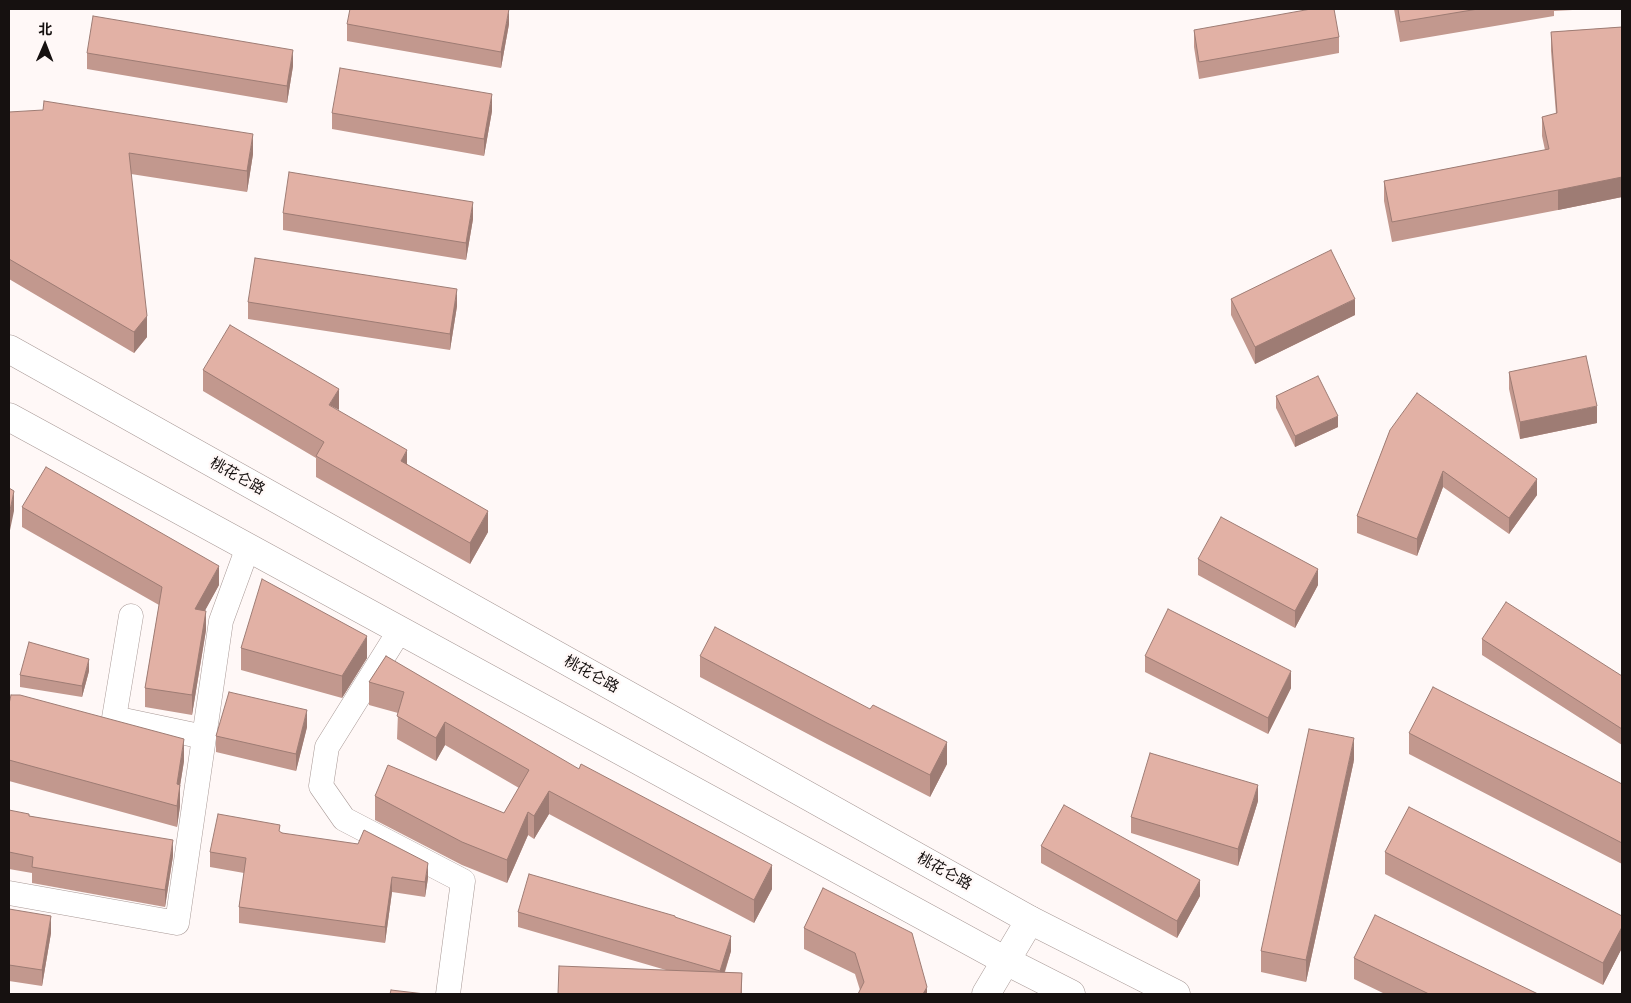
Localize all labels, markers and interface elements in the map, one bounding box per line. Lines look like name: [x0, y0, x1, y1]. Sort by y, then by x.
north arrow: [20, 20, 70, 70]
text: 北: [38, 20, 52, 39]
street label: 桃花仑路: [206, 455, 268, 499]
street label: 桃花仑路: [560, 653, 622, 697]
street label: 桃花仑路: [913, 850, 975, 894]

